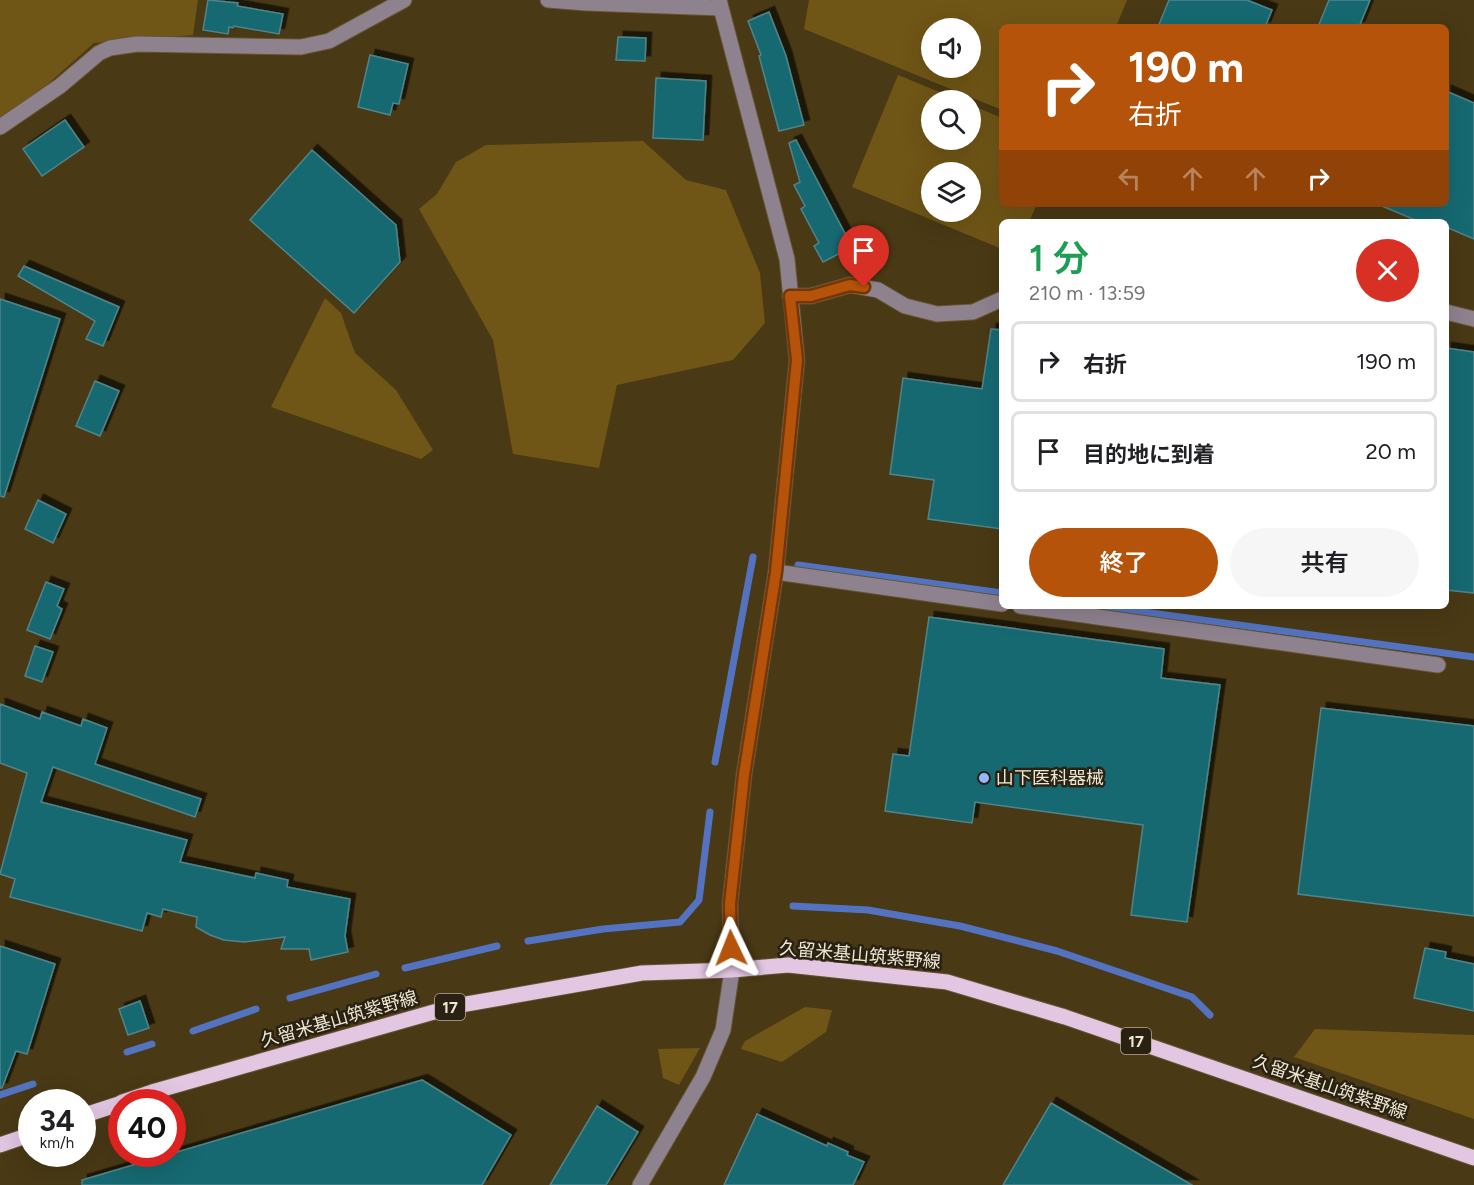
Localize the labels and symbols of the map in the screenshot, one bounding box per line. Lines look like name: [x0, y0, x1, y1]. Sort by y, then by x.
pin: [838, 225, 889, 287]
place label: 山下医科器械: [996, 767, 1104, 789]
marker: 山下医科器械: [977, 771, 991, 785]
position arrow: [699, 916, 763, 980]
street label: 久留米基山筑紫野線: [778, 937, 942, 973]
street label: 久留米基山筑紫野線: [258, 986, 420, 1052]
road number: 17: [435, 994, 465, 1020]
road number: 17: [1121, 1028, 1151, 1054]
street label: 久留米基山筑紫野線: [1250, 1050, 1410, 1124]
speed limit sign: 40: [108, 1089, 186, 1167]

